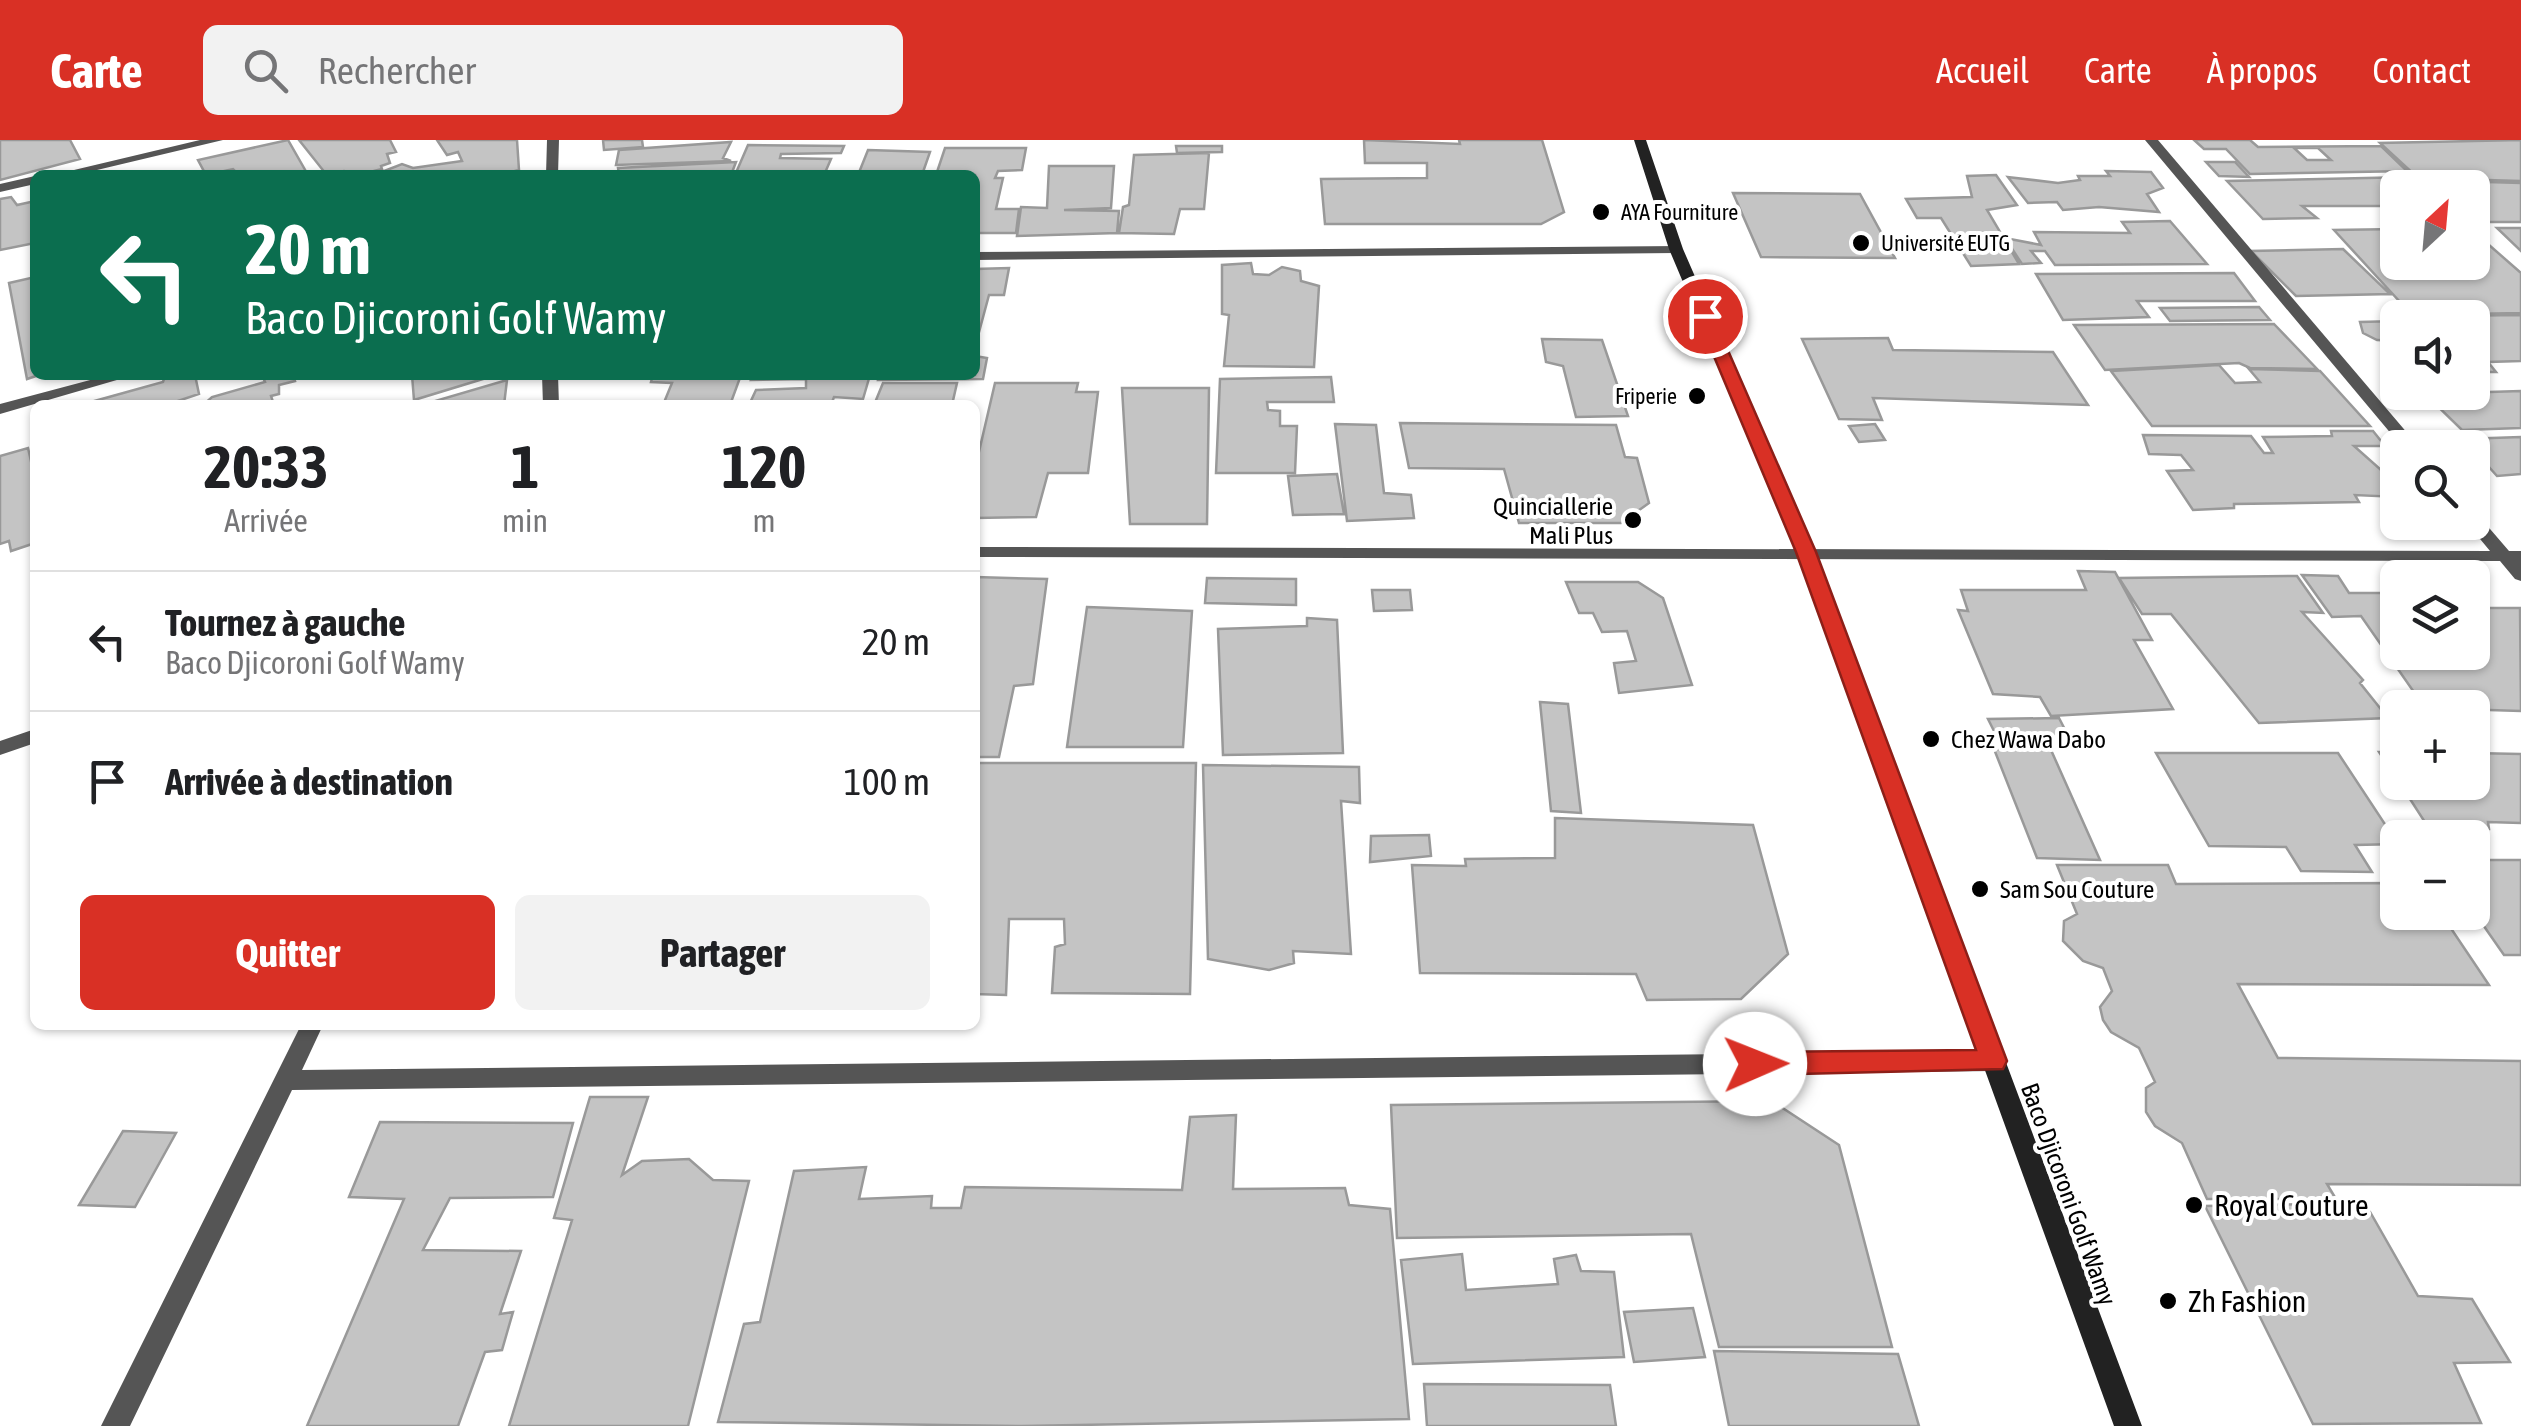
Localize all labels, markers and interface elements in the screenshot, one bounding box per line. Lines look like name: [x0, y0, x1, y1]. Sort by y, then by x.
search box: [203, 25, 903, 115]
text: Carte: [50, 43, 143, 98]
icon: search: [238, 43, 293, 98]
text: Rechercher: [318, 49, 476, 92]
text: Accueil: [1936, 50, 2029, 90]
text: Carte: [2084, 50, 2152, 90]
text: À propos: [2207, 50, 2317, 90]
text: Contact: [2372, 50, 2471, 90]
north arrow: [2380, 170, 2490, 280]
map controls: [2380, 170, 2490, 930]
place label: AYA Fourniture: [1621, 199, 1738, 225]
marker: AYA Fourniture: [1590, 201, 1612, 223]
text: 20 m: [245, 209, 371, 289]
icon: left: [80, 210, 210, 340]
place label: Université EUTG: [1881, 230, 2010, 256]
marker: Université EUTG: [1850, 232, 1872, 254]
pin: [1663, 274, 1748, 359]
icon: arrive: [1678, 289, 1733, 344]
text: Baco Djicoroni Golf Wamy: [245, 292, 666, 344]
button: sound: [2380, 300, 2490, 410]
place label: Friperie: [1615, 383, 1677, 409]
marker: Friperie: [1686, 385, 1708, 407]
button: search: [2380, 430, 2490, 540]
text: 20:33: [204, 432, 328, 501]
text: 1: [511, 432, 539, 501]
text: 120: [722, 432, 806, 501]
place label: Quinciallerie Mali Plus: [1493, 492, 1613, 549]
text: Arrivée: [224, 502, 308, 539]
text: min: [502, 502, 548, 539]
text: m: [752, 502, 776, 539]
marker: Quinciallerie Mali Plus: [1622, 509, 1644, 531]
button: layers: [2380, 560, 2490, 670]
text: Tournez à gauche: [165, 601, 406, 644]
icon: left: [80, 614, 135, 669]
text: 20 m: [862, 620, 930, 663]
text: Baco Djicoroni Golf Wamy: [165, 644, 465, 681]
button: +: [2380, 690, 2490, 800]
place label: Chez Wawa Dabo: [1951, 725, 2106, 753]
marker: Chez Wawa Dabo: [1920, 728, 1942, 750]
icon: arrive: [80, 754, 135, 809]
text: Arrivée à destination: [165, 760, 453, 803]
text: 100 m: [844, 760, 930, 803]
button: −: [2380, 820, 2490, 930]
place label: Sam Sou Couture: [2000, 875, 2154, 903]
marker: Sam Sou Couture: [1969, 878, 1991, 900]
button: Quitter: [80, 895, 495, 1010]
button: Partager: [515, 895, 930, 1010]
position arrow: [1703, 1012, 1807, 1116]
street label: Baco Djicoroni Golf Wamy: [2016, 1079, 2122, 1309]
place label: Royal Couture: [2214, 1188, 2369, 1222]
marker: Royal Couture: [2183, 1194, 2205, 1216]
place label: Zh Fashion: [2188, 1284, 2306, 1318]
marker: Zh Fashion: [2157, 1290, 2179, 1312]

